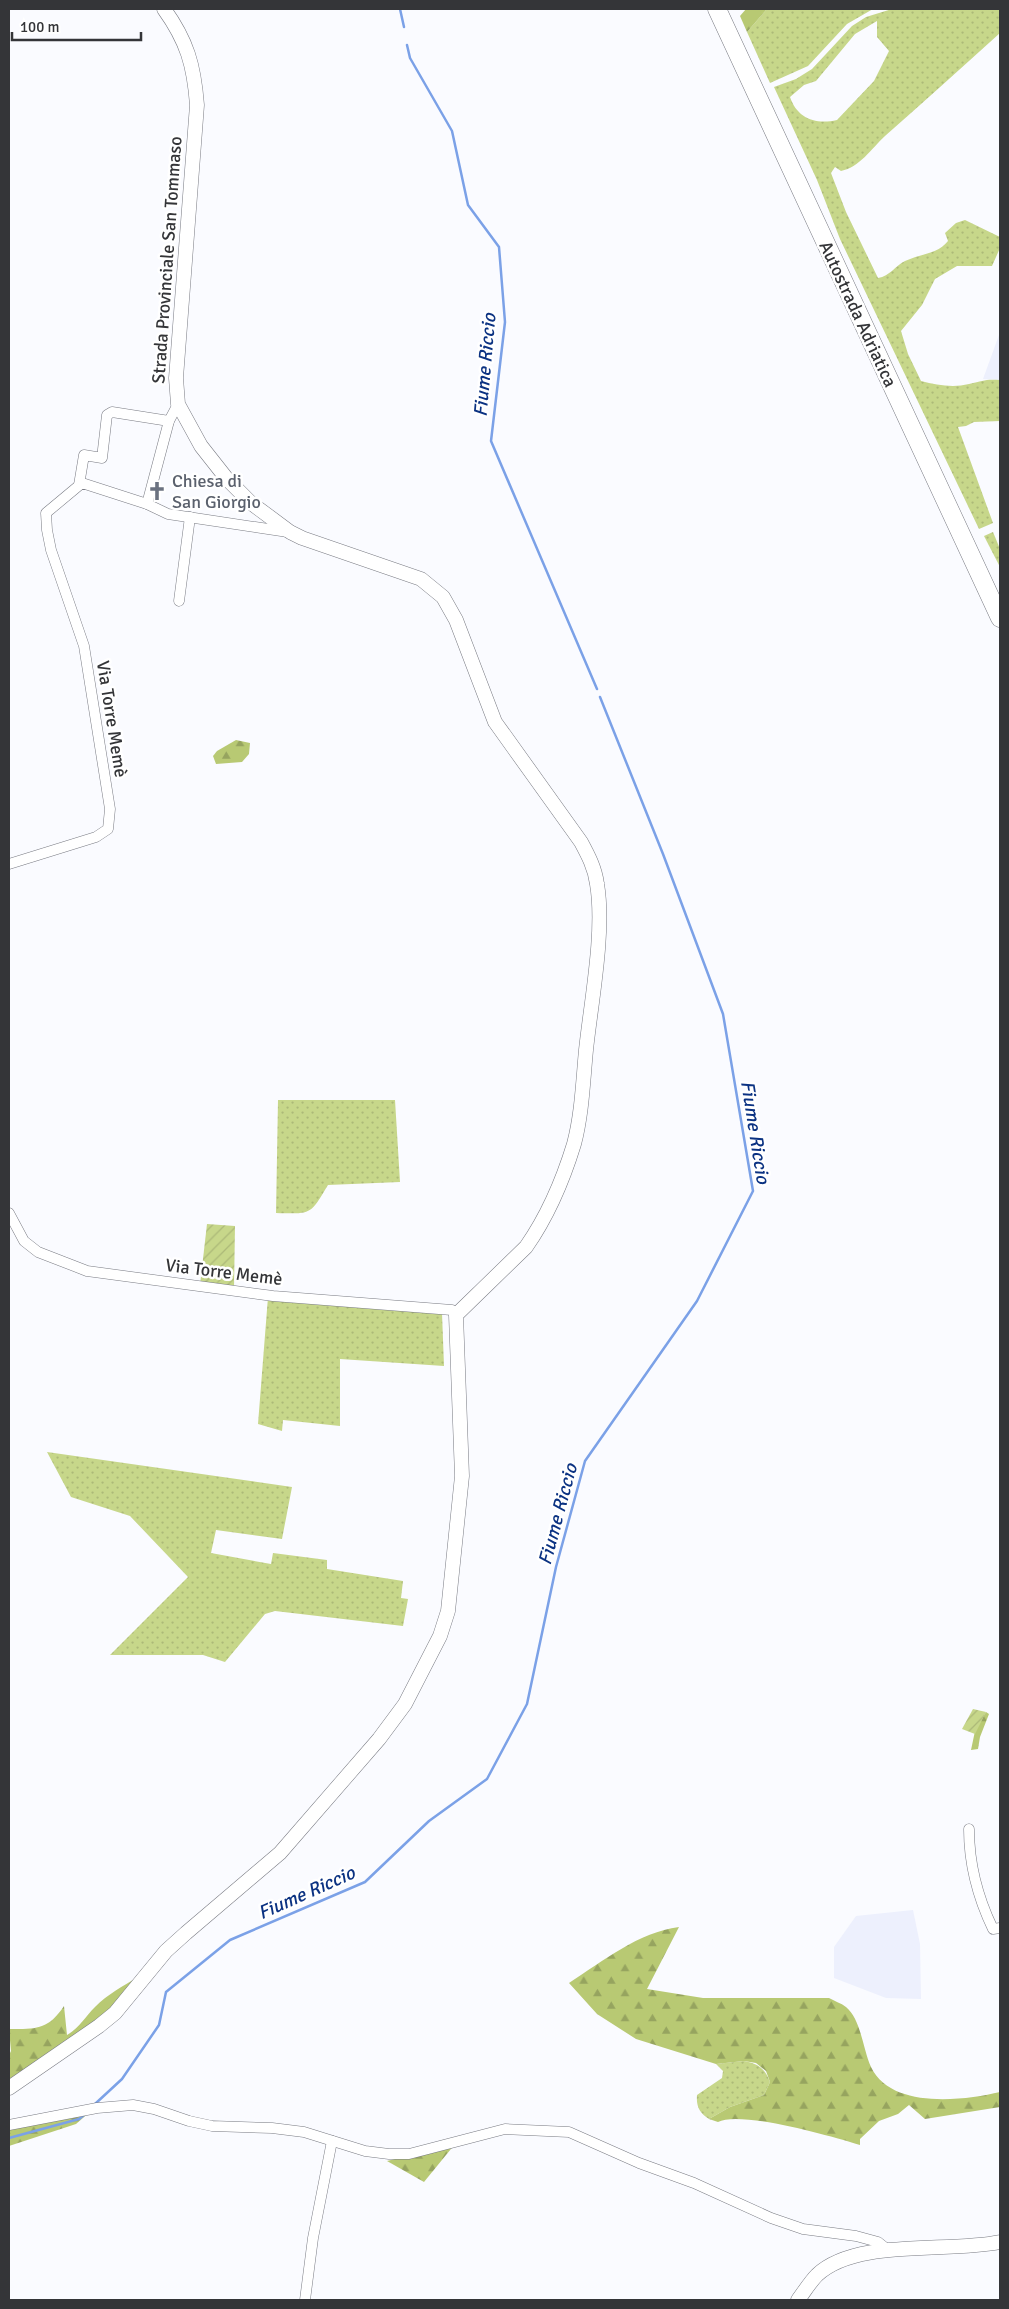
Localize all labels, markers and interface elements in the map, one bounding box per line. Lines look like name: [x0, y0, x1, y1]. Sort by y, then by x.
scale bar: [12, 10, 141, 42]
text: 100 m: [20, 18, 60, 36]
street label: Strada Provinciale San Tommaso: [147, 136, 187, 384]
street label: Autostrada Adriatica: [815, 237, 901, 391]
water label: Fiume Riccio: [469, 311, 502, 418]
place label: Chiesa di San Giorgio: [172, 470, 261, 513]
church icon: Chiesa di San Giorgio: [146, 480, 168, 502]
street label: Via Torre Memè: [92, 659, 132, 779]
water label: Fiume Riccio: [735, 1079, 775, 1186]
street label: Via Torre Memè: [164, 1254, 284, 1290]
water label: Fiume Riccio: [533, 1460, 583, 1568]
water label: Fiume Riccio: [254, 1860, 360, 1925]

